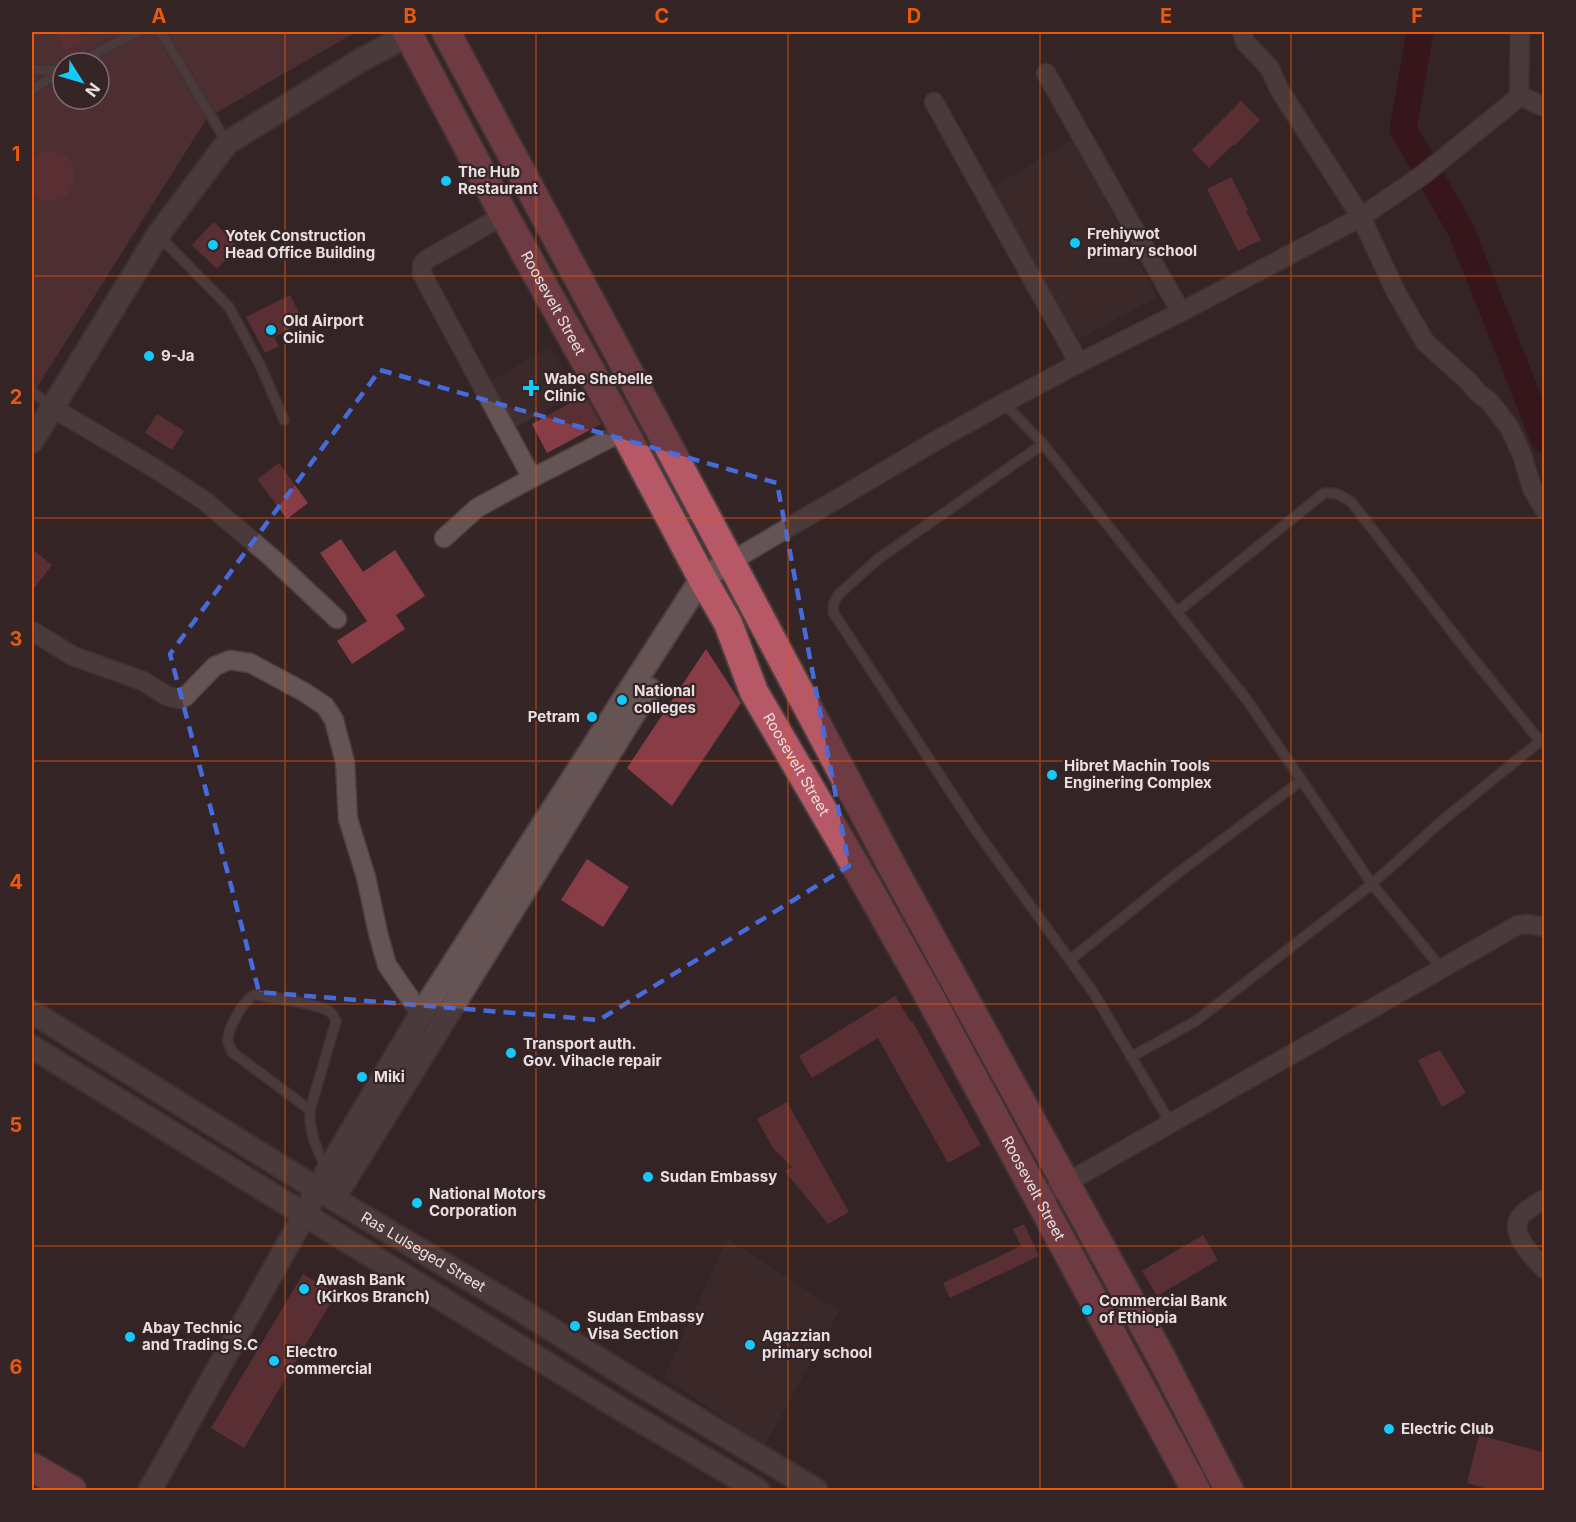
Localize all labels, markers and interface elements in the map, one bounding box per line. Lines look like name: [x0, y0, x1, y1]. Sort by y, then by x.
text: A: [152, 4, 167, 28]
text: B: [403, 4, 417, 28]
text: C: [655, 4, 669, 28]
text: D: [907, 4, 921, 28]
text: E: [1160, 4, 1172, 28]
text: F: [1411, 4, 1423, 28]
north arrow: [51, 51, 111, 111]
text: N: [81, 79, 105, 101]
text: 1: [12, 142, 20, 166]
place label: The Hub Restaurant: [458, 162, 539, 198]
marker: The Hub Restaurant: [439, 174, 453, 188]
place label: Frehiywot primary school: [1087, 224, 1197, 260]
place label: Yotek Construction Head Office Building: [225, 226, 375, 262]
marker: Frehiywot primary school: [1068, 236, 1082, 250]
marker: Yotek Construction Head Office Building: [206, 238, 220, 252]
street label: Roosevelt Street: [517, 248, 590, 358]
place label: Old Airport Clinic: [283, 311, 364, 347]
marker: Old Airport Clinic: [264, 323, 278, 337]
place label: 9-Ja: [161, 346, 195, 365]
marker: 9-Ja: [142, 349, 156, 363]
place label: Wabe Shebelle Clinic: [544, 369, 653, 405]
marker: Wabe Shebelle Clinic: [522, 379, 540, 397]
text: 2: [10, 385, 22, 409]
text: 3: [10, 627, 22, 651]
place label: National colleges: [634, 681, 696, 717]
marker: National colleges: [615, 693, 629, 707]
place label: Petram: [528, 707, 580, 726]
street label: Roosevelt Street: [759, 709, 834, 819]
marker: Petram: [585, 710, 599, 724]
place label: Hibret Machin Tools Enginering Complex: [1064, 756, 1212, 792]
marker: Hibret Machin Tools Enginering Complex: [1045, 768, 1059, 782]
text: 4: [9, 870, 23, 894]
place label: Transport auth. Gov. Vihacle repair: [523, 1034, 662, 1070]
marker: Transport auth. Gov. Vihacle repair: [504, 1046, 518, 1060]
place label: Miki: [374, 1067, 405, 1086]
marker: Miki: [355, 1070, 369, 1084]
text: 5: [10, 1113, 22, 1137]
street label: Roosevelt Street: [998, 1133, 1070, 1244]
place label: Sudan Embassy: [660, 1167, 777, 1186]
marker: Sudan Embassy: [641, 1170, 655, 1184]
place label: National Motors Corporation: [429, 1184, 546, 1220]
marker: National Motors Corporation: [410, 1196, 424, 1210]
street label: Ras Lulseged Street: [358, 1207, 489, 1296]
place label: Awash Bank (Kirkos Branch): [316, 1270, 430, 1306]
marker: Awash Bank (Kirkos Branch): [297, 1282, 311, 1296]
place label: Commercial Bank of Ethiopia: [1099, 1291, 1228, 1327]
marker: Commercial Bank of Ethiopia: [1080, 1303, 1094, 1317]
place label: Sudan Embassy Visa Section: [587, 1307, 704, 1343]
place label: Abay Technic and Trading S.C: [142, 1318, 258, 1354]
marker: Sudan Embassy Visa Section: [568, 1319, 582, 1333]
place label: Agazzian primary school: [762, 1326, 872, 1362]
marker: Abay Technic and Trading S.C: [123, 1330, 137, 1344]
marker: Agazzian primary school: [743, 1338, 757, 1352]
place label: Electro commercial: [286, 1342, 372, 1378]
marker: Electro commercial: [267, 1354, 281, 1368]
text: 6: [10, 1355, 23, 1379]
place label: Electric Club: [1401, 1419, 1494, 1438]
marker: Electric Club: [1382, 1422, 1396, 1436]

